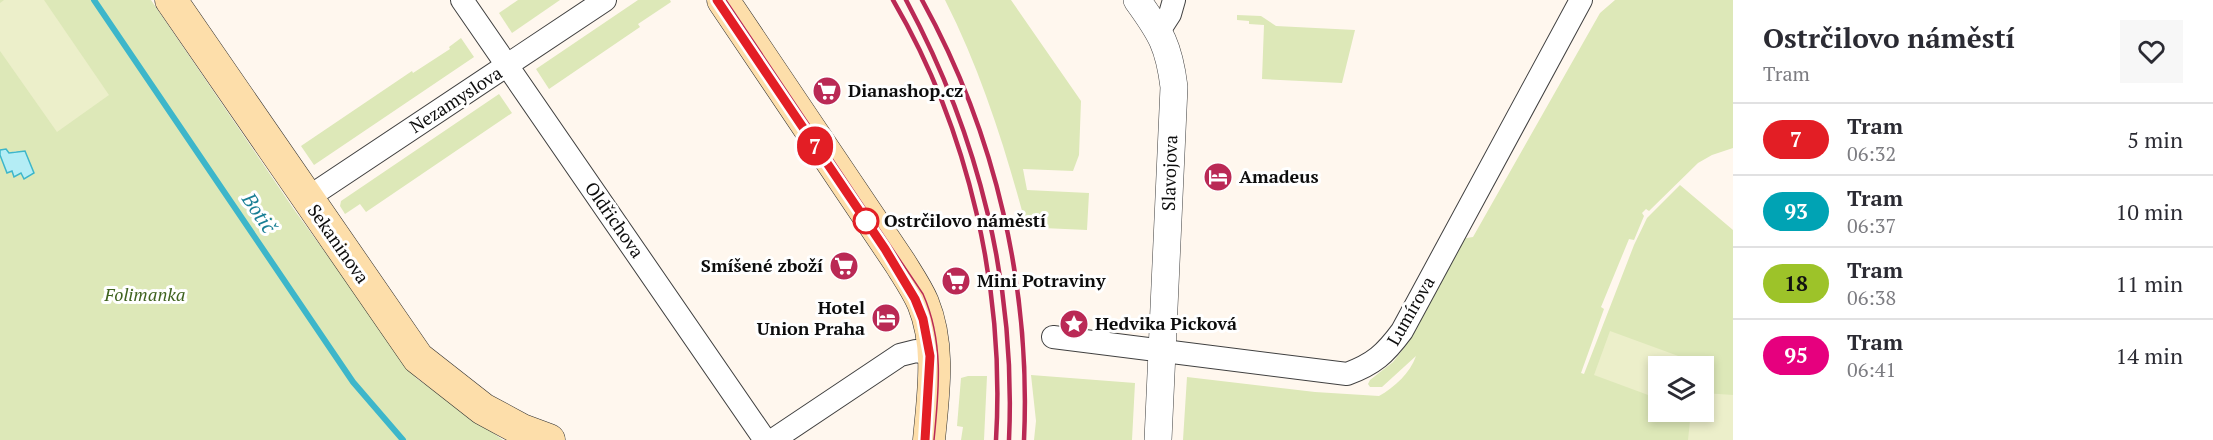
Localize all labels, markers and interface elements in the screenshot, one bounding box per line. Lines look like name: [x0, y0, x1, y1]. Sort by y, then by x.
text: Ostrčilovo náměstí: [1763, 19, 2015, 56]
button: heart: [2120, 20, 2183, 83]
street label: Nezamyslova: [405, 60, 506, 138]
text: Tram: [1763, 60, 1810, 87]
supermarket icon: Dianashop.cz: [811, 75, 843, 107]
place label: Dianashop.cz: [848, 78, 963, 102]
text: Tram: [1847, 111, 1903, 140]
text: 7: [1790, 125, 1802, 153]
text: 5 min: [2127, 125, 2183, 154]
line badge: 7: [796, 126, 834, 166]
text: 7: [809, 132, 821, 160]
street label: Slavojova: [1156, 135, 1182, 211]
text: 06:32: [1847, 140, 1896, 167]
hotel icon: Amadeus: [1202, 161, 1234, 193]
place label: Amadeus: [1239, 164, 1319, 188]
street label: Oldřichova: [580, 177, 650, 262]
text: Tram: [1847, 183, 1903, 212]
water label: Botič: [236, 186, 283, 239]
text: 93: [1784, 197, 1808, 225]
text: 10 min: [2116, 197, 2183, 226]
street label: Sekaninova: [303, 199, 375, 288]
marker: Ostrčilovo náměstí: [853, 208, 879, 234]
place label: Ostrčilovo náměstí: [884, 208, 1046, 232]
text: 06:37: [1847, 212, 1896, 239]
supermarket icon: Smíšené zboží: [828, 250, 860, 282]
place label: Smíšené zboží: [701, 253, 823, 277]
text: Tram: [1847, 255, 1903, 284]
supermarket icon: Mini Potraviny: [940, 265, 972, 297]
place label: Mini Potraviny: [977, 268, 1106, 292]
text: 18: [1784, 269, 1808, 297]
text: 11 min: [2116, 269, 2183, 298]
street label: Lumírova: [1381, 272, 1440, 349]
park label: Folimanka: [104, 282, 185, 306]
text: 06:38: [1847, 284, 1896, 311]
place label: Hotel Union Praha: [757, 295, 865, 340]
hotel icon: Hotel Union Praha: [870, 302, 902, 334]
place icon: Hedvika Picková: [1058, 308, 1090, 340]
place label: Hedvika Picková: [1095, 311, 1237, 335]
text: Tram: [1847, 327, 1903, 356]
text: 95: [1784, 341, 1808, 369]
text: 14 min: [2116, 341, 2183, 370]
map controls: [1648, 356, 1714, 422]
button: layers: [1648, 356, 1714, 422]
text: 06:41: [1847, 356, 1896, 383]

